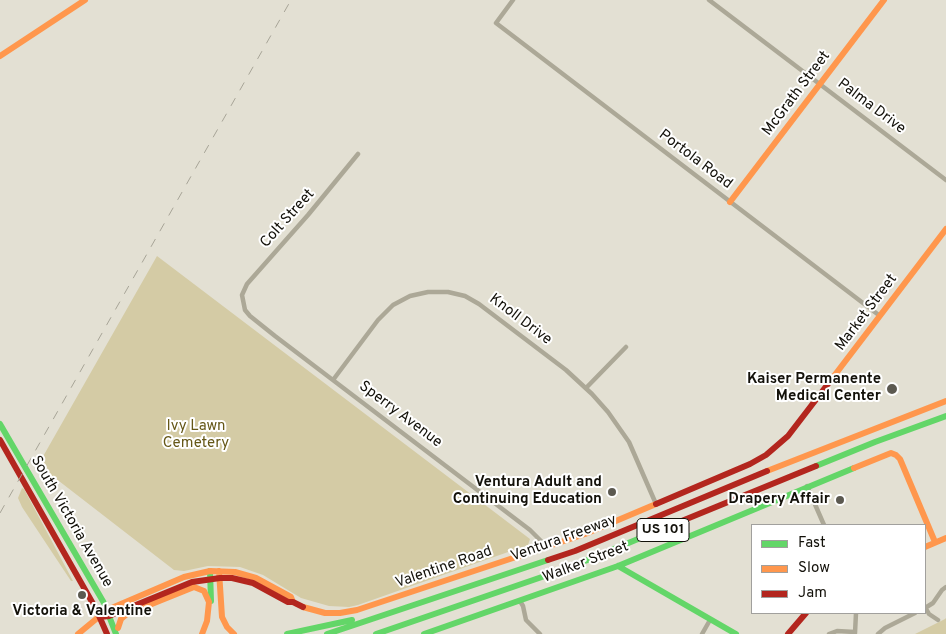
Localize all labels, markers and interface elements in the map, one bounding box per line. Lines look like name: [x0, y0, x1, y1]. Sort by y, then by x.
street label: McGrath Street: [759, 48, 835, 140]
street label: Palma Drive: [833, 76, 909, 138]
street label: Portola Road: [655, 126, 735, 194]
street label: Colt Street: [257, 186, 319, 252]
street label: Market Street: [832, 271, 902, 355]
street label: Knoll Drive: [485, 291, 555, 349]
place label: Kaiser Permanente Medical Center: [747, 371, 881, 406]
street label: Sperry Avenue: [355, 378, 445, 452]
marker: Kaiser Permanente Medical Center: [885, 382, 899, 396]
park label: Ivy Lawn Cemetery: [163, 418, 229, 453]
street label: South Victoria Avenue: [26, 453, 116, 591]
place label: Ventura Adult and Continuing Education: [453, 474, 602, 509]
marker: Ventura Adult and Continuing Education: [606, 486, 618, 498]
place label: Drapery Affair: [728, 491, 830, 509]
marker: Drapery Affair: [834, 494, 846, 506]
street label: Ventura Freeway: [509, 512, 619, 566]
road number: US 101: [637, 518, 689, 542]
legend: [751, 524, 926, 614]
text: Fast: [798, 534, 826, 553]
street label: Walker Street: [541, 538, 631, 588]
street label: Valentine Road: [393, 543, 495, 593]
text: Slow: [798, 559, 830, 578]
text: Jam: [798, 584, 827, 603]
marker: Victoria & Valentine: [76, 589, 88, 601]
place label: Victoria & Valentine: [12, 603, 152, 621]

